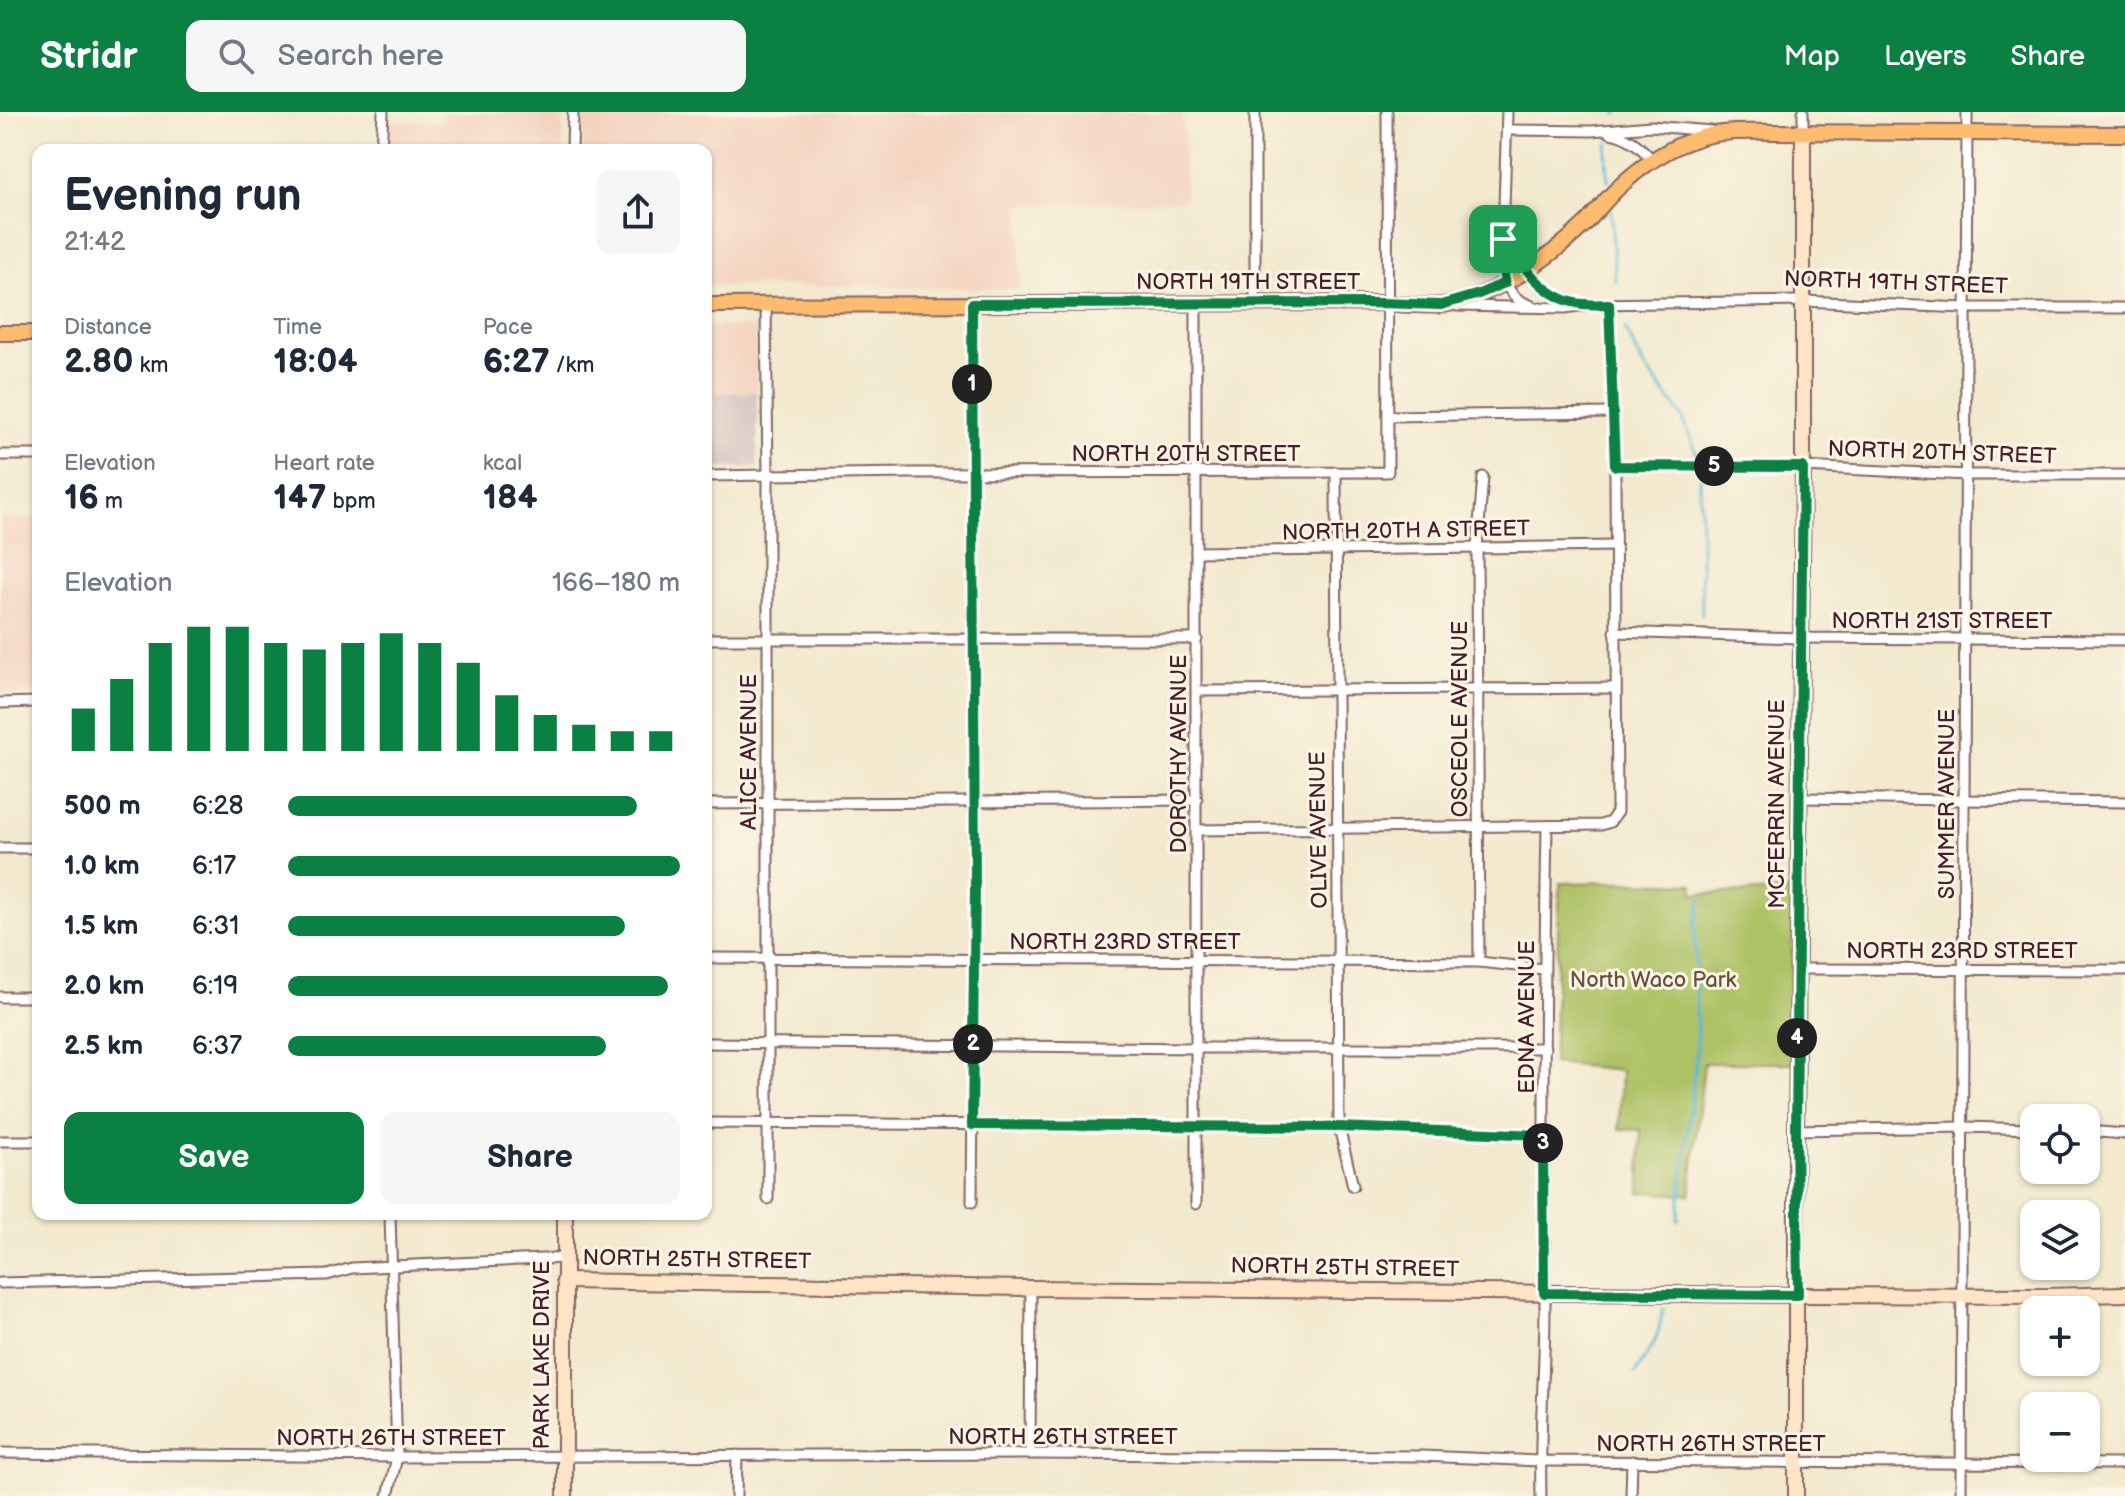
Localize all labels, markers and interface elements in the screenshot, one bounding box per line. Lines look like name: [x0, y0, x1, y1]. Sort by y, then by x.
search box: [186, 20, 746, 92]
text: Stridr: [40, 34, 138, 79]
icon: search: [214, 34, 258, 78]
text: Search here: [278, 38, 444, 74]
text: Map: [1784, 40, 1840, 73]
text: Layers: [1884, 40, 1967, 73]
text: Share: [2011, 40, 2085, 73]
text: Evening run: [64, 170, 301, 223]
button: share: [596, 170, 680, 254]
pin: [1469, 205, 1537, 273]
icon: arrive: [1481, 217, 1525, 261]
text: 21:42: [64, 227, 125, 258]
street label: NORTH 19TH STREET: [1783, 266, 2009, 300]
street label: NORTH 19TH STREET: [1136, 269, 1360, 296]
text: Distance: [64, 314, 152, 341]
text: Time: [273, 314, 322, 341]
text: Pace: [483, 314, 533, 341]
text: 2.80: [64, 341, 133, 382]
text: 18:04: [273, 341, 357, 382]
text: 6:27: [483, 341, 550, 382]
text: km: [133, 352, 168, 379]
text: /km: [550, 352, 595, 379]
pin: 1: [952, 364, 992, 404]
text: 1: [967, 370, 977, 397]
street label: NORTH 20TH STREET: [1827, 436, 2057, 470]
street label: NORTH 20TH STREET: [1072, 441, 1300, 468]
pin: 5: [1694, 446, 1734, 486]
text: Elevation: [64, 450, 156, 477]
text: Heart rate: [273, 450, 375, 477]
text: kcal: [483, 450, 522, 477]
text: 5: [1708, 452, 1720, 479]
text: 16: [64, 477, 99, 518]
text: 147: [273, 477, 326, 518]
text: 184: [483, 477, 537, 518]
text: m: [99, 488, 123, 515]
text: bpm: [326, 488, 376, 515]
street label: NORTH 20TH A STREET: [1282, 515, 1530, 547]
text: Elevation: [64, 568, 172, 599]
text: 166–180 m: [552, 568, 680, 599]
street label: NORTH 21ST STREET: [1832, 608, 2053, 635]
street label: OSCEOLE AVENUE: [1447, 621, 1474, 817]
street label: DOROTHY AVENUE: [1166, 655, 1193, 853]
street label: ALICE AVENUE: [736, 674, 763, 830]
street label: MCFERRIN AVENUE: [1764, 699, 1791, 909]
street label: SUMMER AVENUE: [1934, 709, 1961, 899]
street label: OLIVE AVENUE: [1304, 751, 1334, 909]
text: 500 m: [64, 791, 141, 822]
text: 6:28: [192, 791, 244, 822]
text: 1.0 km: [64, 851, 140, 882]
text: 6:17: [192, 851, 236, 882]
text: 1.5 km: [64, 911, 139, 942]
text: 6:31: [192, 911, 239, 942]
street label: NORTH 23RD STREET: [1009, 929, 1241, 956]
street label: NORTH 23RD STREET: [1846, 938, 2078, 965]
street label: EDNA AVENUE: [1514, 940, 1541, 1094]
park label: North Waco Park: [1570, 967, 1737, 994]
text: 2.0 km: [64, 971, 144, 1002]
text: 6:19: [192, 971, 238, 1002]
pin: 4: [1777, 1018, 1817, 1058]
pin: 2: [953, 1024, 993, 1064]
text: 4: [1791, 1024, 1803, 1051]
text: 2: [966, 1030, 980, 1057]
text: 2.5 km: [64, 1031, 143, 1062]
text: 6:37: [192, 1031, 242, 1062]
map controls: [2020, 1104, 2100, 1472]
button: locate: [2020, 1104, 2100, 1184]
button: Save: [64, 1112, 364, 1204]
button: Share: [380, 1112, 680, 1204]
pin: 3: [1523, 1123, 1563, 1163]
text: 3: [1537, 1129, 1549, 1156]
button: layers: [2020, 1200, 2100, 1280]
street label: NORTH 25TH STREET: [582, 1245, 812, 1275]
street label: NORTH 25TH STREET: [1230, 1253, 1460, 1283]
street label: PARK LAKE DRIVE: [529, 1261, 556, 1449]
button: +: [2020, 1296, 2100, 1376]
button: −: [2020, 1392, 2100, 1472]
street label: NORTH 26TH STREET: [948, 1424, 1178, 1451]
street label: NORTH 26TH STREET: [276, 1425, 506, 1452]
street label: NORTH 26TH STREET: [1596, 1431, 1826, 1458]

